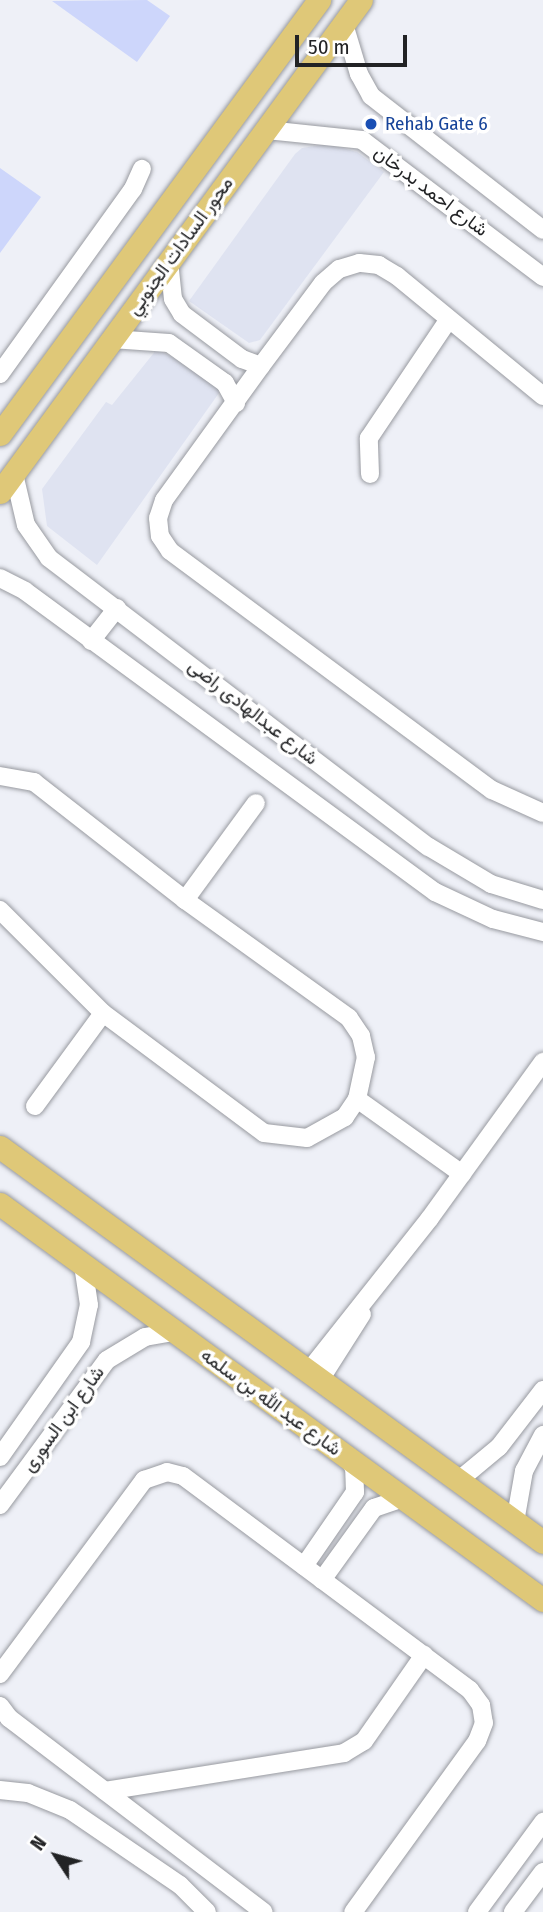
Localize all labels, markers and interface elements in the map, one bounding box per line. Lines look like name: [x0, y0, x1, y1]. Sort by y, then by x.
scale bar: [298, 21, 410, 65]
text: 50 m: [308, 34, 350, 60]
place label: Rehab Gate 6: [385, 113, 488, 135]
marker: Rehab Gate 6: [363, 116, 379, 132]
street label: شارع احمد بدرخان: [370, 141, 492, 241]
street label: محور السادات الجنوبي: [122, 172, 238, 320]
street label: شارع عبدالهادى راضى: [184, 654, 322, 770]
street label: شارع عبد الله بن سلمه: [196, 1344, 346, 1460]
street label: شارع ابن السورى: [17, 1362, 109, 1476]
north arrow: [21, 1821, 91, 1891]
text: N: [26, 1832, 51, 1855]

